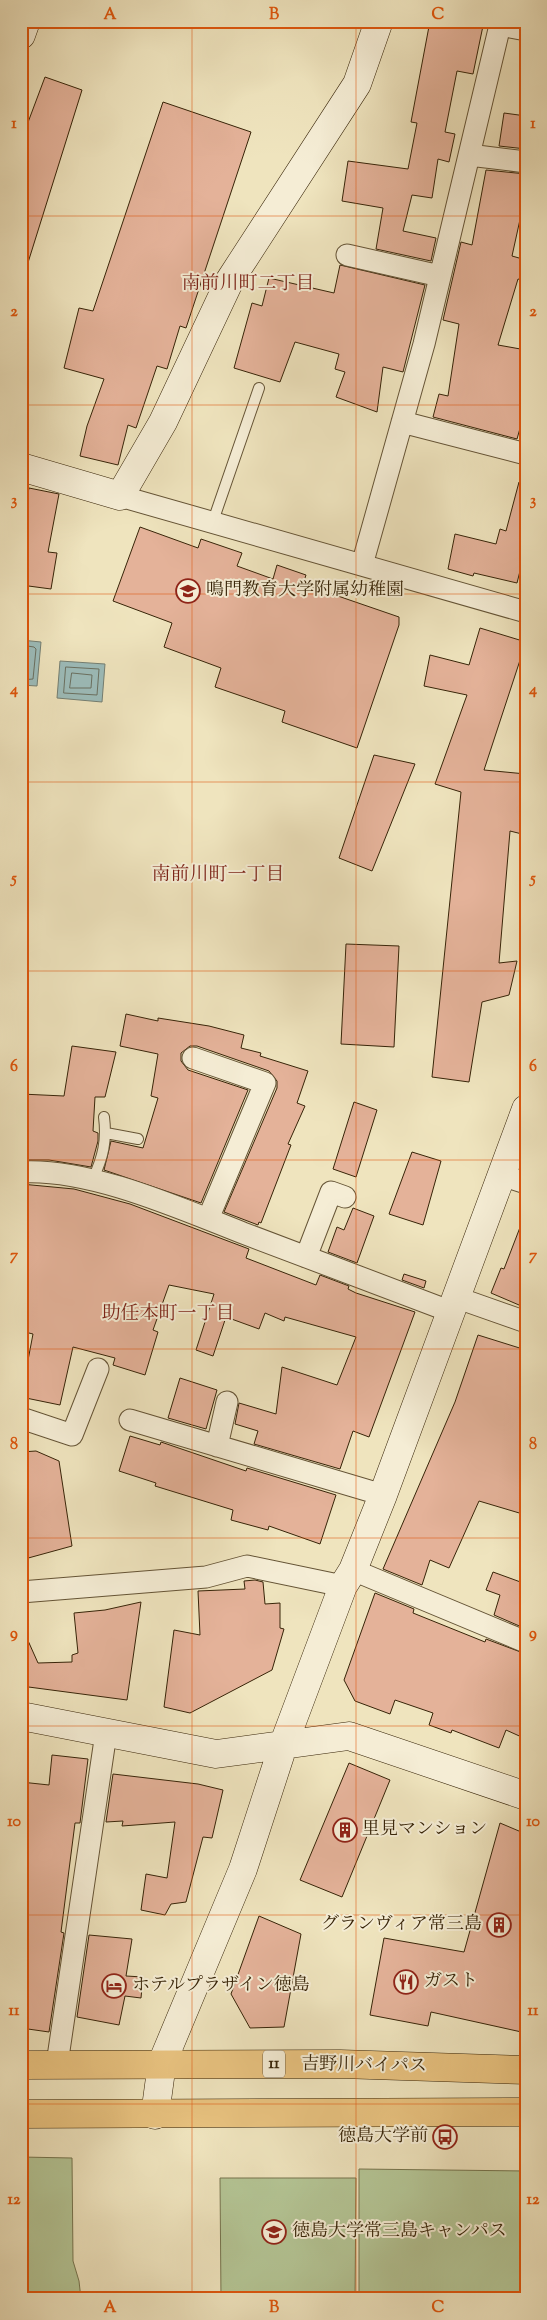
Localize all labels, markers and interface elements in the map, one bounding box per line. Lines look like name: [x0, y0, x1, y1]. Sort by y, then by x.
text: A: [104, 4, 117, 27]
text: B: [269, 4, 279, 27]
text: C: [432, 4, 445, 27]
text: 1: [11, 113, 17, 136]
text: 1: [530, 113, 536, 136]
district label: 南前川町二丁目: [181, 271, 315, 298]
text: 2: [10, 301, 18, 324]
text: 2: [529, 301, 537, 324]
text: 3: [11, 490, 18, 513]
text: 3: [530, 490, 537, 513]
school or university icon: 鳴門教育大学附属幼稚園: [175, 578, 201, 604]
place label: 鳴門教育大学附属幼稚園: [206, 578, 404, 604]
text: 4: [9, 679, 18, 702]
text: 4: [528, 679, 537, 702]
district label: 南前川町一丁目: [151, 862, 285, 889]
text: 5: [9, 868, 17, 891]
text: 5: [528, 868, 536, 891]
text: 6: [10, 1056, 18, 1079]
text: 6: [529, 1056, 537, 1079]
text: 7: [10, 1245, 19, 1268]
text: 7: [529, 1245, 538, 1268]
district label: 助任本町一丁目: [101, 1301, 235, 1328]
text: 8: [10, 1434, 18, 1457]
text: 8: [529, 1434, 537, 1457]
text: 9: [10, 1623, 18, 1646]
text: 9: [529, 1623, 537, 1646]
text: 10: [7, 1811, 21, 1834]
text: 10: [526, 1811, 540, 1834]
building icon: 里見マンション: [332, 1817, 358, 1843]
place label: 里見マンション: [362, 1817, 487, 1843]
place label: グランヴィア常三島: [321, 1912, 482, 1938]
building icon: グランヴィア常三島: [486, 1912, 512, 1938]
restaurant icon: ガスト: [393, 1969, 419, 1995]
place label: ガスト: [424, 1969, 478, 1995]
hotel icon: ホテルプラザイン徳島: [101, 1973, 127, 1999]
place label: ホテルプラザイン徳島: [132, 1973, 310, 1999]
text: 11: [9, 2000, 20, 2023]
text: 11: [528, 2000, 539, 2023]
road number: 11: [263, 2050, 285, 2078]
street label: 吉野川バイパス: [301, 2052, 427, 2080]
place label: 徳島大学前: [338, 2124, 428, 2150]
bus stop icon: 徳島大学前: [432, 2124, 458, 2150]
text: 12: [8, 2189, 21, 2212]
text: 12: [527, 2189, 540, 2212]
school or university icon: 徳島大学常三島キャンパス: [261, 2219, 287, 2245]
place label: 徳島大学常三島キャンパス: [292, 2219, 507, 2245]
text: A: [104, 2297, 117, 2320]
text: B: [269, 2297, 279, 2320]
text: C: [432, 2297, 445, 2320]

